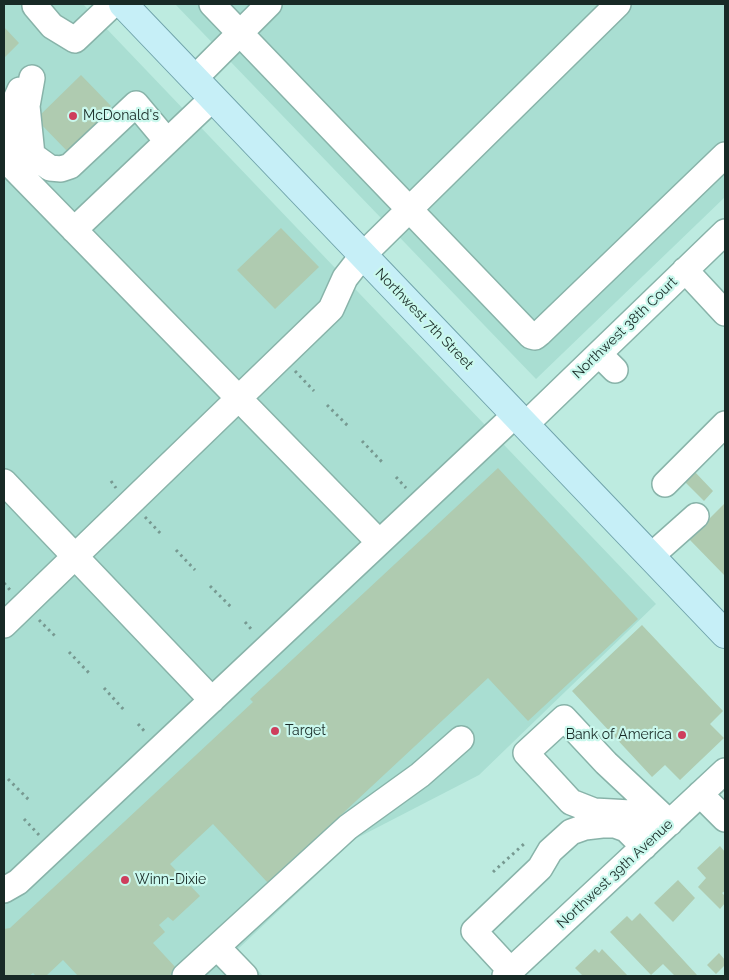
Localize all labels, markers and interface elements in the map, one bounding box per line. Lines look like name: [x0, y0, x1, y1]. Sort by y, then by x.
place label: McDonald's: [83, 108, 159, 124]
marker: McDonald's: [67, 110, 79, 122]
street label: Northwest 7th Street: [372, 265, 476, 373]
street label: Northwest 38th Court: [569, 274, 681, 382]
place label: Target: [285, 723, 326, 739]
marker: Target: [269, 725, 281, 737]
place label: Bank of America: [566, 727, 672, 743]
marker: Bank of America: [676, 729, 688, 741]
street label: Northwest 39th Avenue: [554, 816, 676, 932]
place label: Winn-Dixie: [135, 872, 206, 888]
marker: Winn-Dixie: [119, 874, 131, 886]

